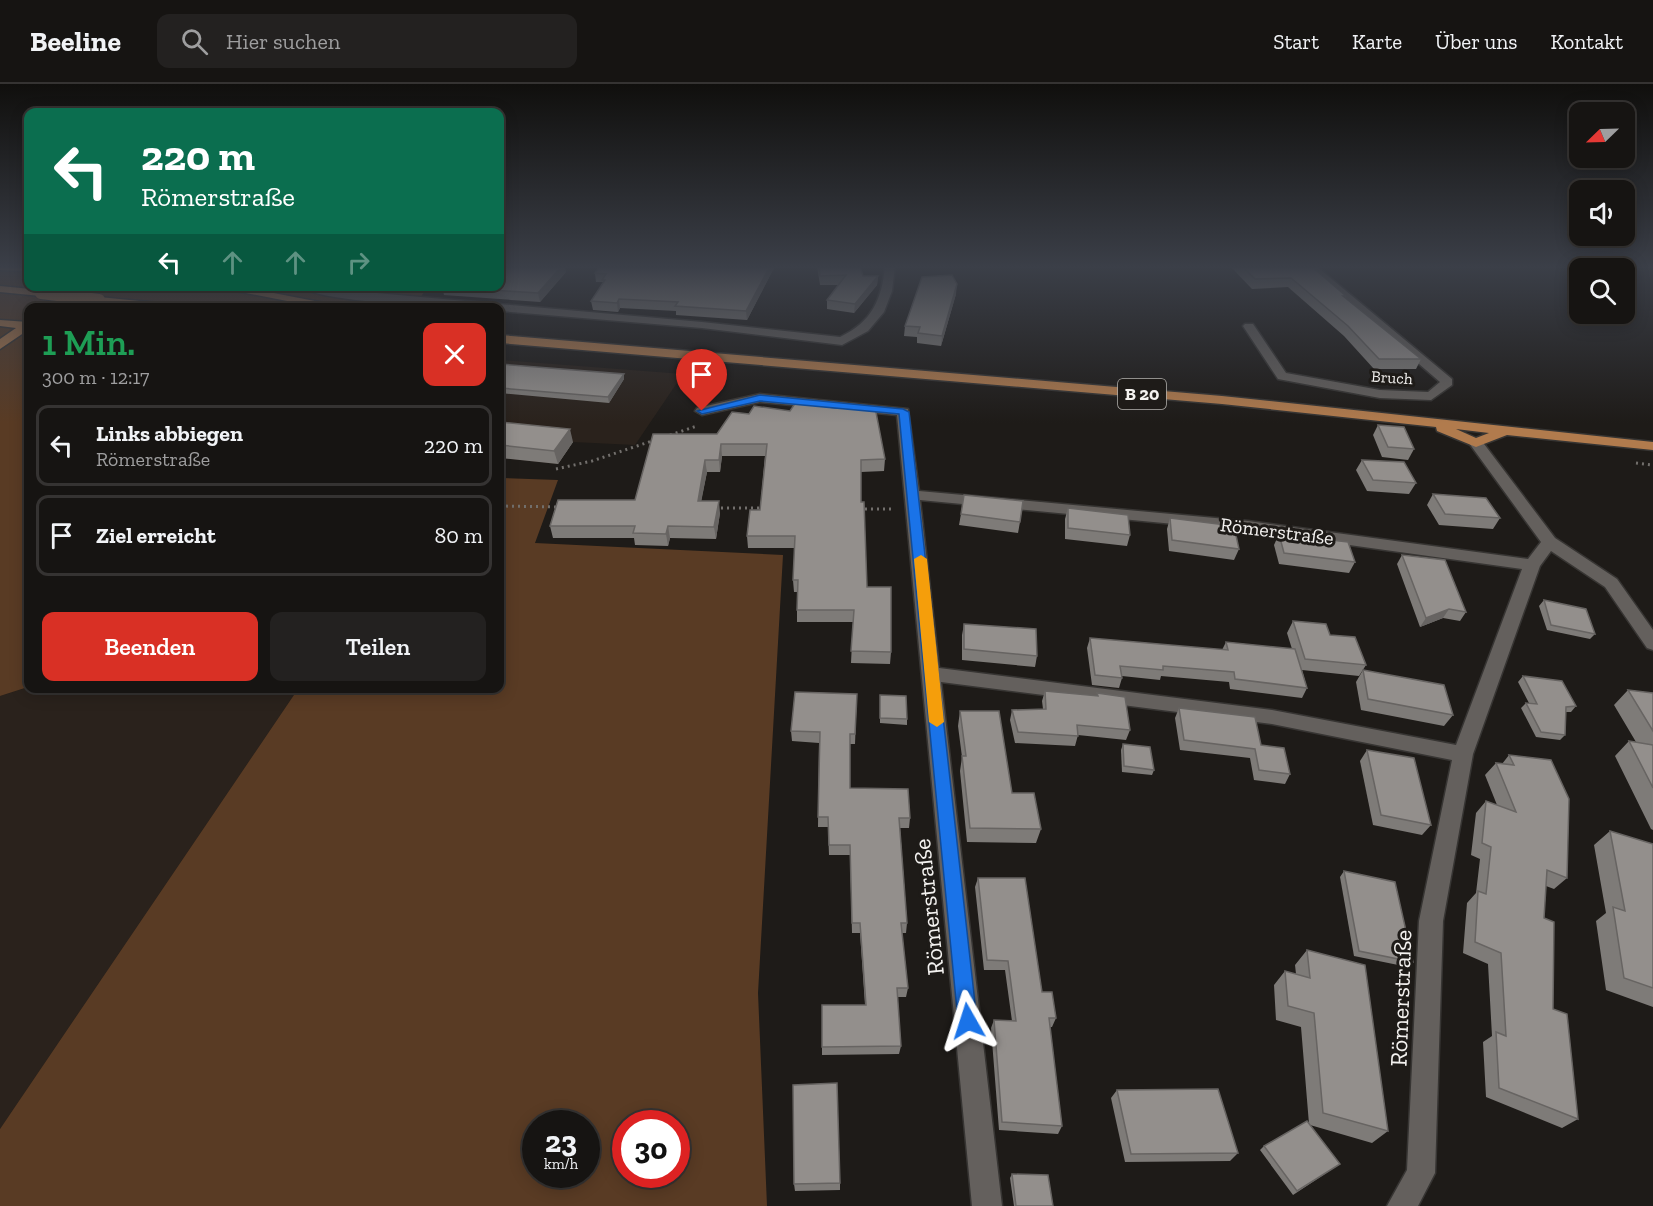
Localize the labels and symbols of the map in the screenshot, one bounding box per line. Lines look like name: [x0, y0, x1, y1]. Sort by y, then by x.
north arrow: [1569, 102, 1635, 168]
pin: [676, 349, 727, 411]
street label: Bruch: [1370, 367, 1413, 388]
road number: B 20: [1118, 379, 1166, 409]
street label: Römerstraße: [1219, 512, 1335, 550]
street label: Römerstraße: [907, 837, 950, 977]
street label: Römerstraße: [1384, 929, 1417, 1067]
position arrow: [936, 989, 1000, 1053]
speed limit sign: 30: [612, 1110, 690, 1188]

